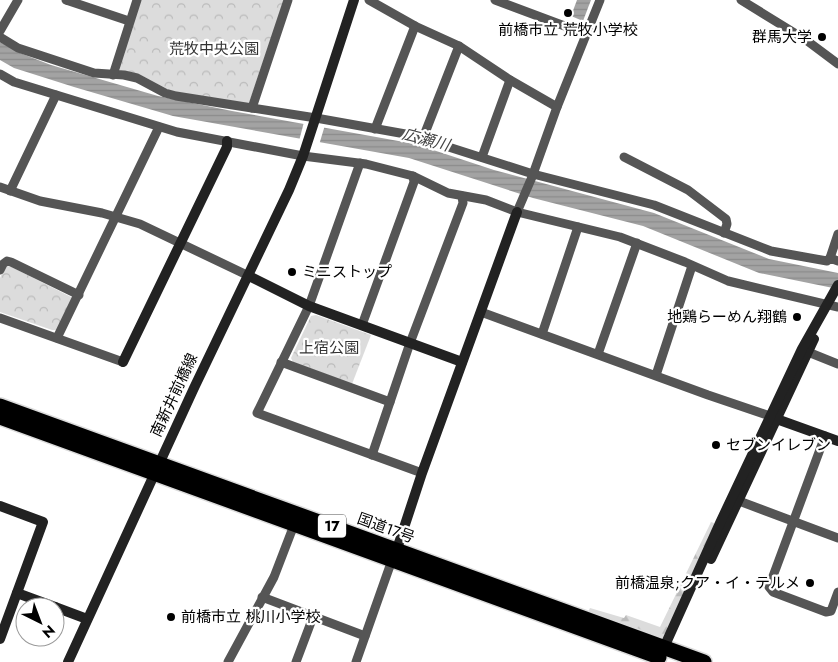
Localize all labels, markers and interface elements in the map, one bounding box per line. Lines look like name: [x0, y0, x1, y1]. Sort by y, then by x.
marker: 前橋市立 荒牧小学校: [562, 7, 574, 19]
place label: 前橋市立 荒牧小学校: [498, 19, 638, 41]
place label: 群馬大学: [752, 26, 812, 48]
marker: 群馬大学: [816, 31, 828, 43]
park label: 荒牧中央公園: [169, 38, 259, 60]
water label: 広瀬川: [400, 122, 454, 157]
place label: ミニストップ: [302, 261, 392, 283]
marker: ミニストップ: [286, 266, 298, 278]
place label: 地鶏らーめん翔鶴: [667, 306, 787, 328]
marker: 地鶏らーめん翔鶴: [791, 311, 803, 323]
park label: 上宿公園: [299, 337, 359, 359]
street label: 南新井前橋線: [145, 350, 203, 440]
place label: セブンイレブン: [726, 434, 831, 456]
marker: セブンイレブン: [710, 439, 722, 451]
street label: 国道17号: [354, 507, 418, 549]
road number: 17: [318, 514, 346, 538]
place label: 前橋温泉;クア・イ・テルメ: [615, 572, 800, 594]
marker: 前橋温泉;クア・イ・テルメ: [804, 577, 816, 589]
north arrow: [15, 597, 65, 647]
place label: 前橋市立 桃川小学校: [181, 606, 321, 628]
marker: 前橋市立 桃川小学校: [165, 611, 177, 623]
text: N: [38, 621, 60, 643]

